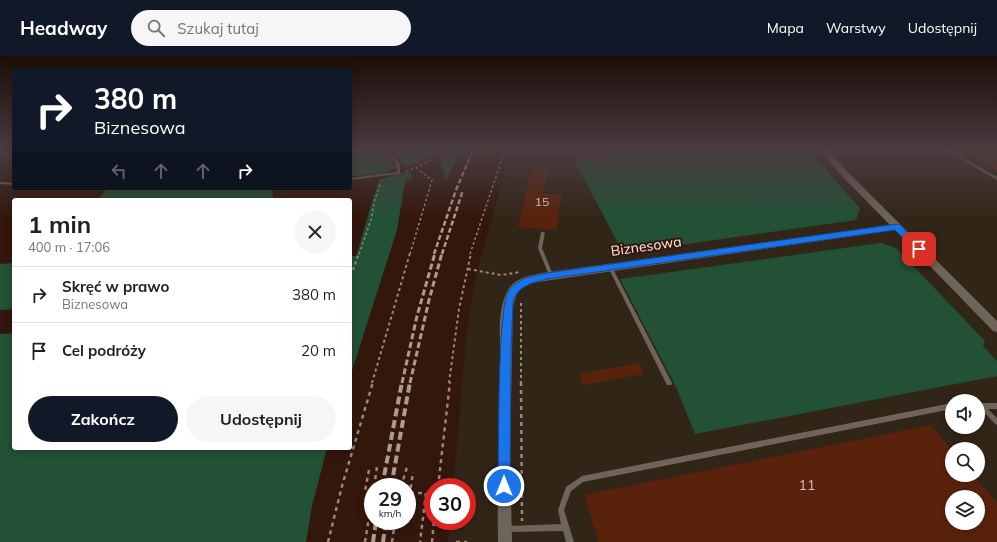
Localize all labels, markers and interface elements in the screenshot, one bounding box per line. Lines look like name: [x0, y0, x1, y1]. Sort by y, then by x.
search box: [131, 10, 411, 46]
text: Headway: [20, 16, 107, 40]
icon: search: [145, 17, 167, 39]
text: Szukaj tutaj: [177, 19, 259, 38]
text: Mapa: [767, 19, 804, 37]
text: Warstwy: [826, 19, 886, 37]
text: Udostępnij: [908, 19, 977, 37]
text: 380 m: [94, 81, 177, 116]
icon: right: [28, 84, 80, 136]
text: Biznesowa: [94, 116, 186, 139]
icon: left: [108, 160, 130, 182]
icon: ahead: [150, 160, 172, 182]
icon: ahead: [192, 160, 214, 182]
icon: right: [234, 160, 256, 182]
house number: 15: [535, 194, 549, 209]
text: 1 min: [28, 209, 91, 239]
button: close: [294, 211, 336, 253]
street label: Biznesowa: [609, 232, 683, 260]
pin: [902, 232, 936, 266]
icon: arrive: [908, 238, 930, 260]
text: 400 m · 17:06: [28, 239, 110, 255]
text: Skręć w prawo: [62, 277, 169, 296]
icon: right: [28, 284, 50, 306]
text: 380 m: [292, 285, 336, 304]
text: Biznesowa: [62, 296, 128, 312]
icon: arrive: [28, 340, 50, 362]
text: Cel podróży: [62, 341, 146, 360]
text: 20 m: [301, 341, 336, 360]
map controls: [945, 394, 985, 530]
button: sound: [945, 394, 985, 434]
button: Zakończ: [28, 396, 178, 442]
button: Udostępnij: [186, 396, 336, 442]
button: search: [945, 442, 985, 482]
position arrow: [483, 465, 525, 507]
house number: 11: [799, 476, 815, 494]
speed limit sign: 30: [424, 478, 476, 530]
text: 29: [378, 486, 402, 511]
button: layers: [945, 490, 985, 530]
text: km/h: [379, 507, 401, 520]

